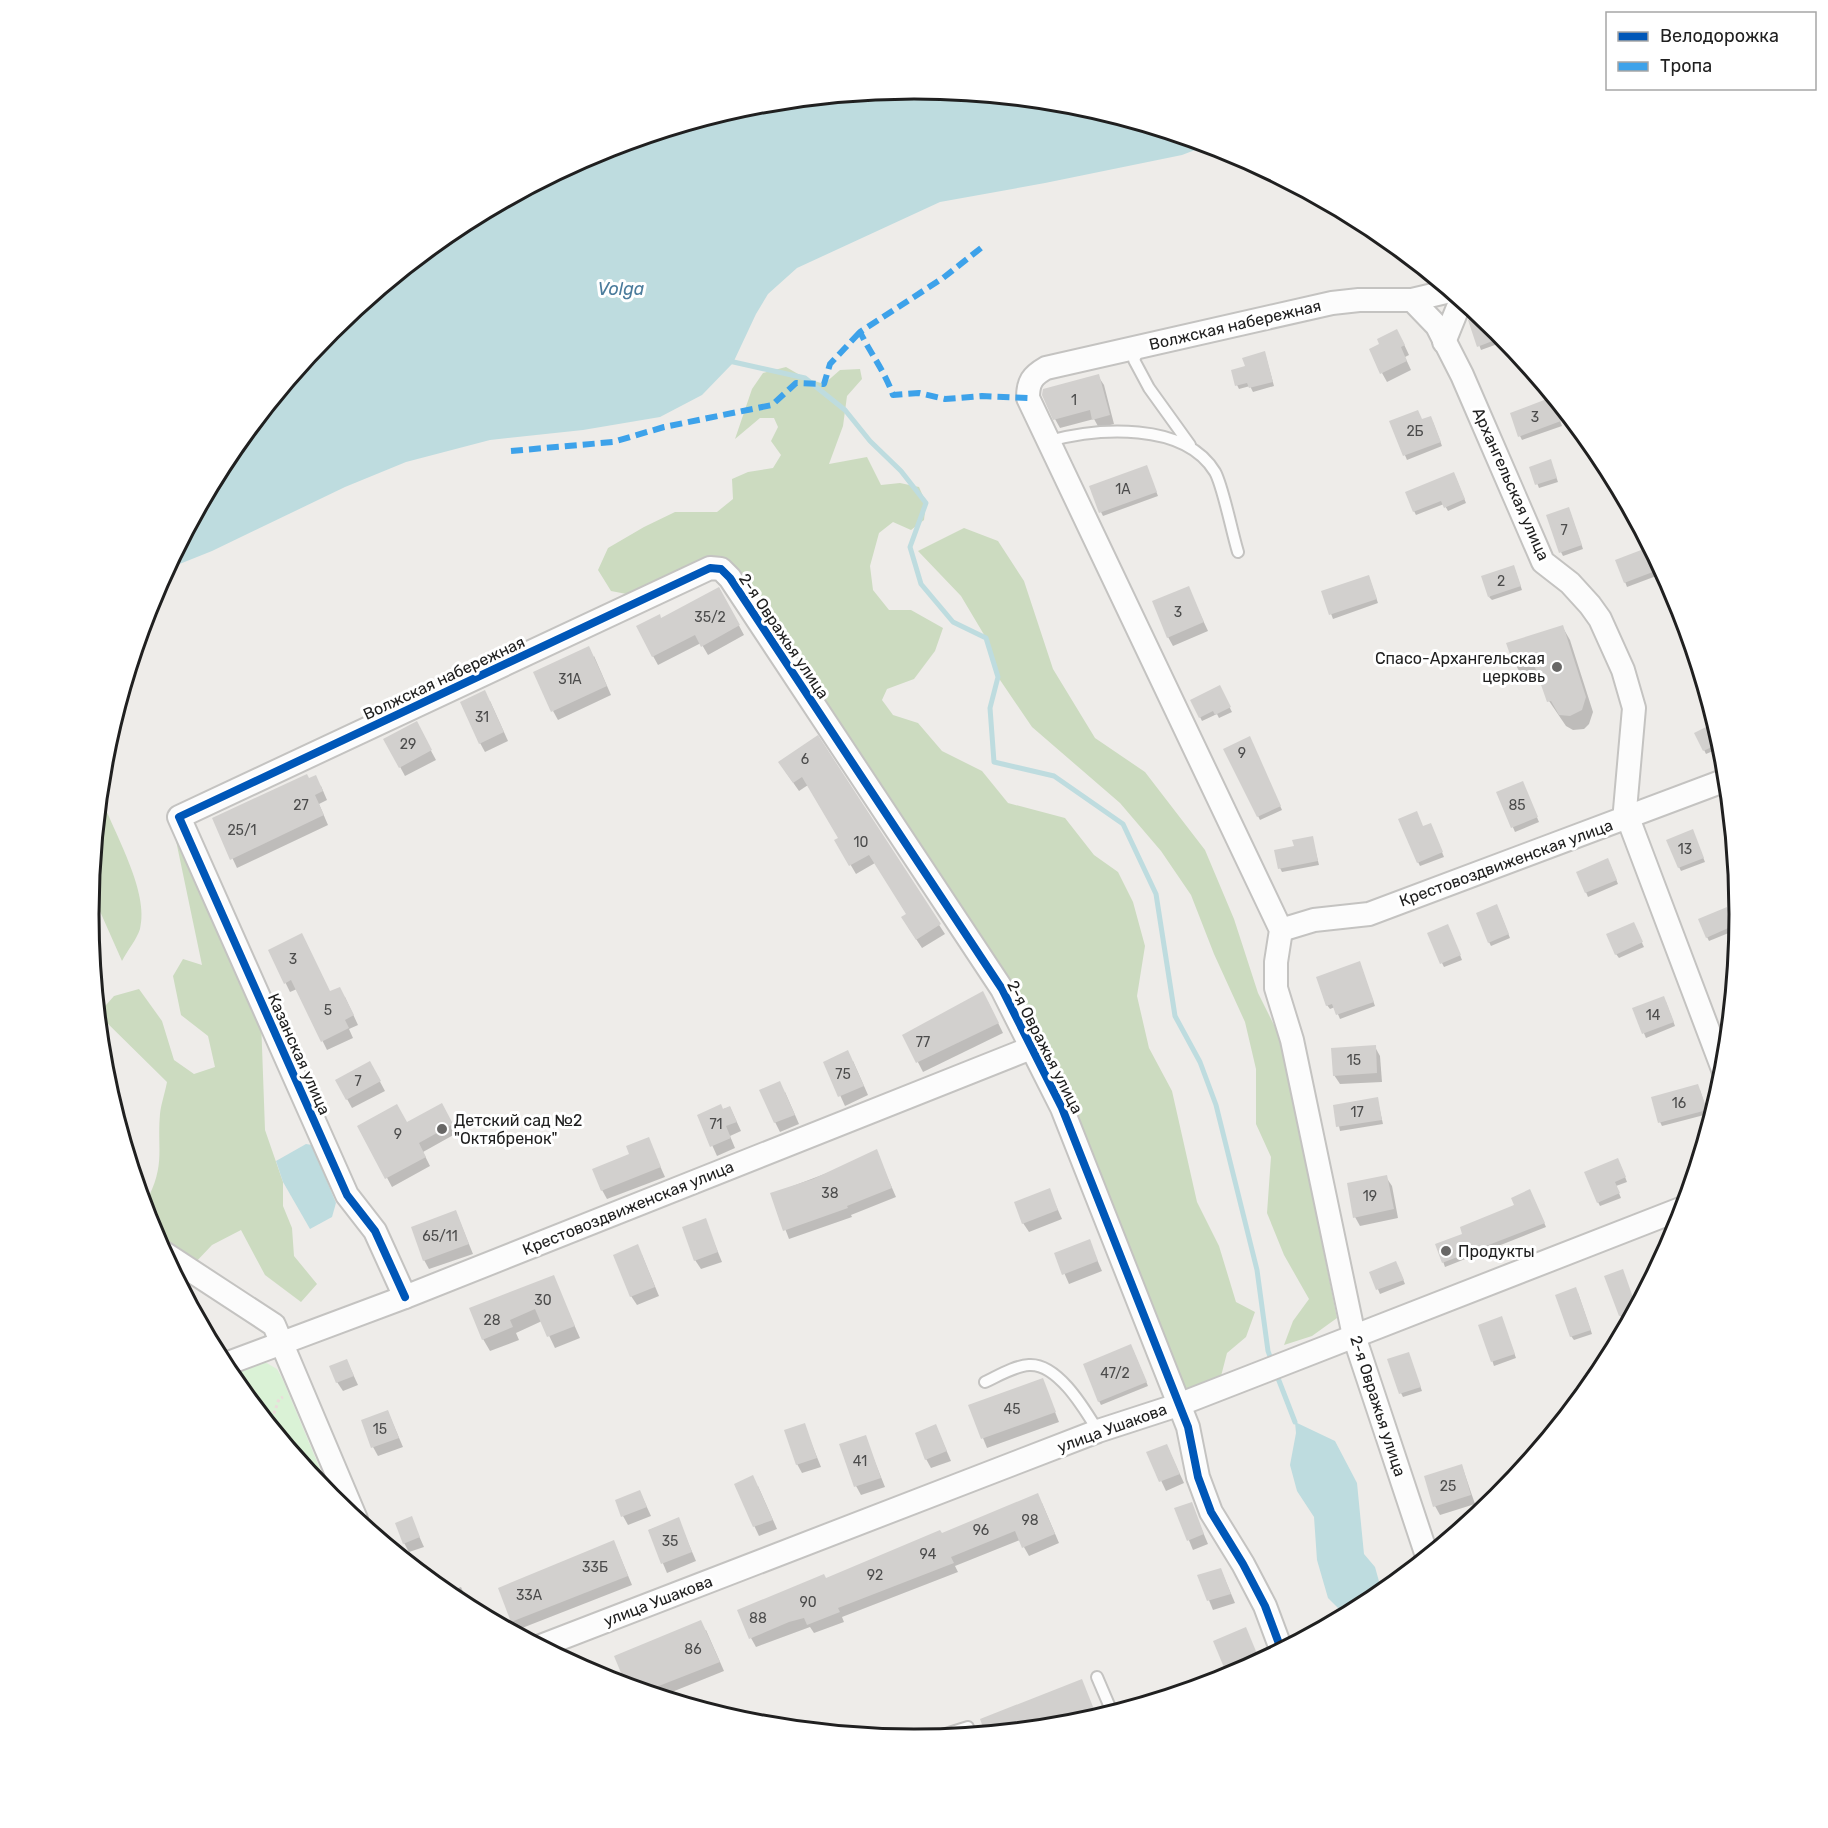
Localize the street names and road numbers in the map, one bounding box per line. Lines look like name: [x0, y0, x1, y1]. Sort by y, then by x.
street label: Волжская набережная: [1147, 296, 1323, 354]
street label: Архангельская улица: [1469, 405, 1553, 563]
street label: 2-я Овражья улица: [735, 570, 833, 702]
street label: Волжская набережная: [360, 632, 528, 724]
street label: Крестовоздвиженская улица: [1397, 815, 1615, 911]
street label: 2-я Овражья улица: [1003, 977, 1087, 1117]
street label: Казанская улица: [264, 990, 334, 1118]
street label: Крестовоздвиженская улица: [520, 1157, 736, 1259]
street label: 2-я Овражья улица: [1346, 1333, 1410, 1479]
street label: улица Ушакова: [1055, 1399, 1169, 1457]
street label: улица Ушакова: [601, 1571, 715, 1631]

